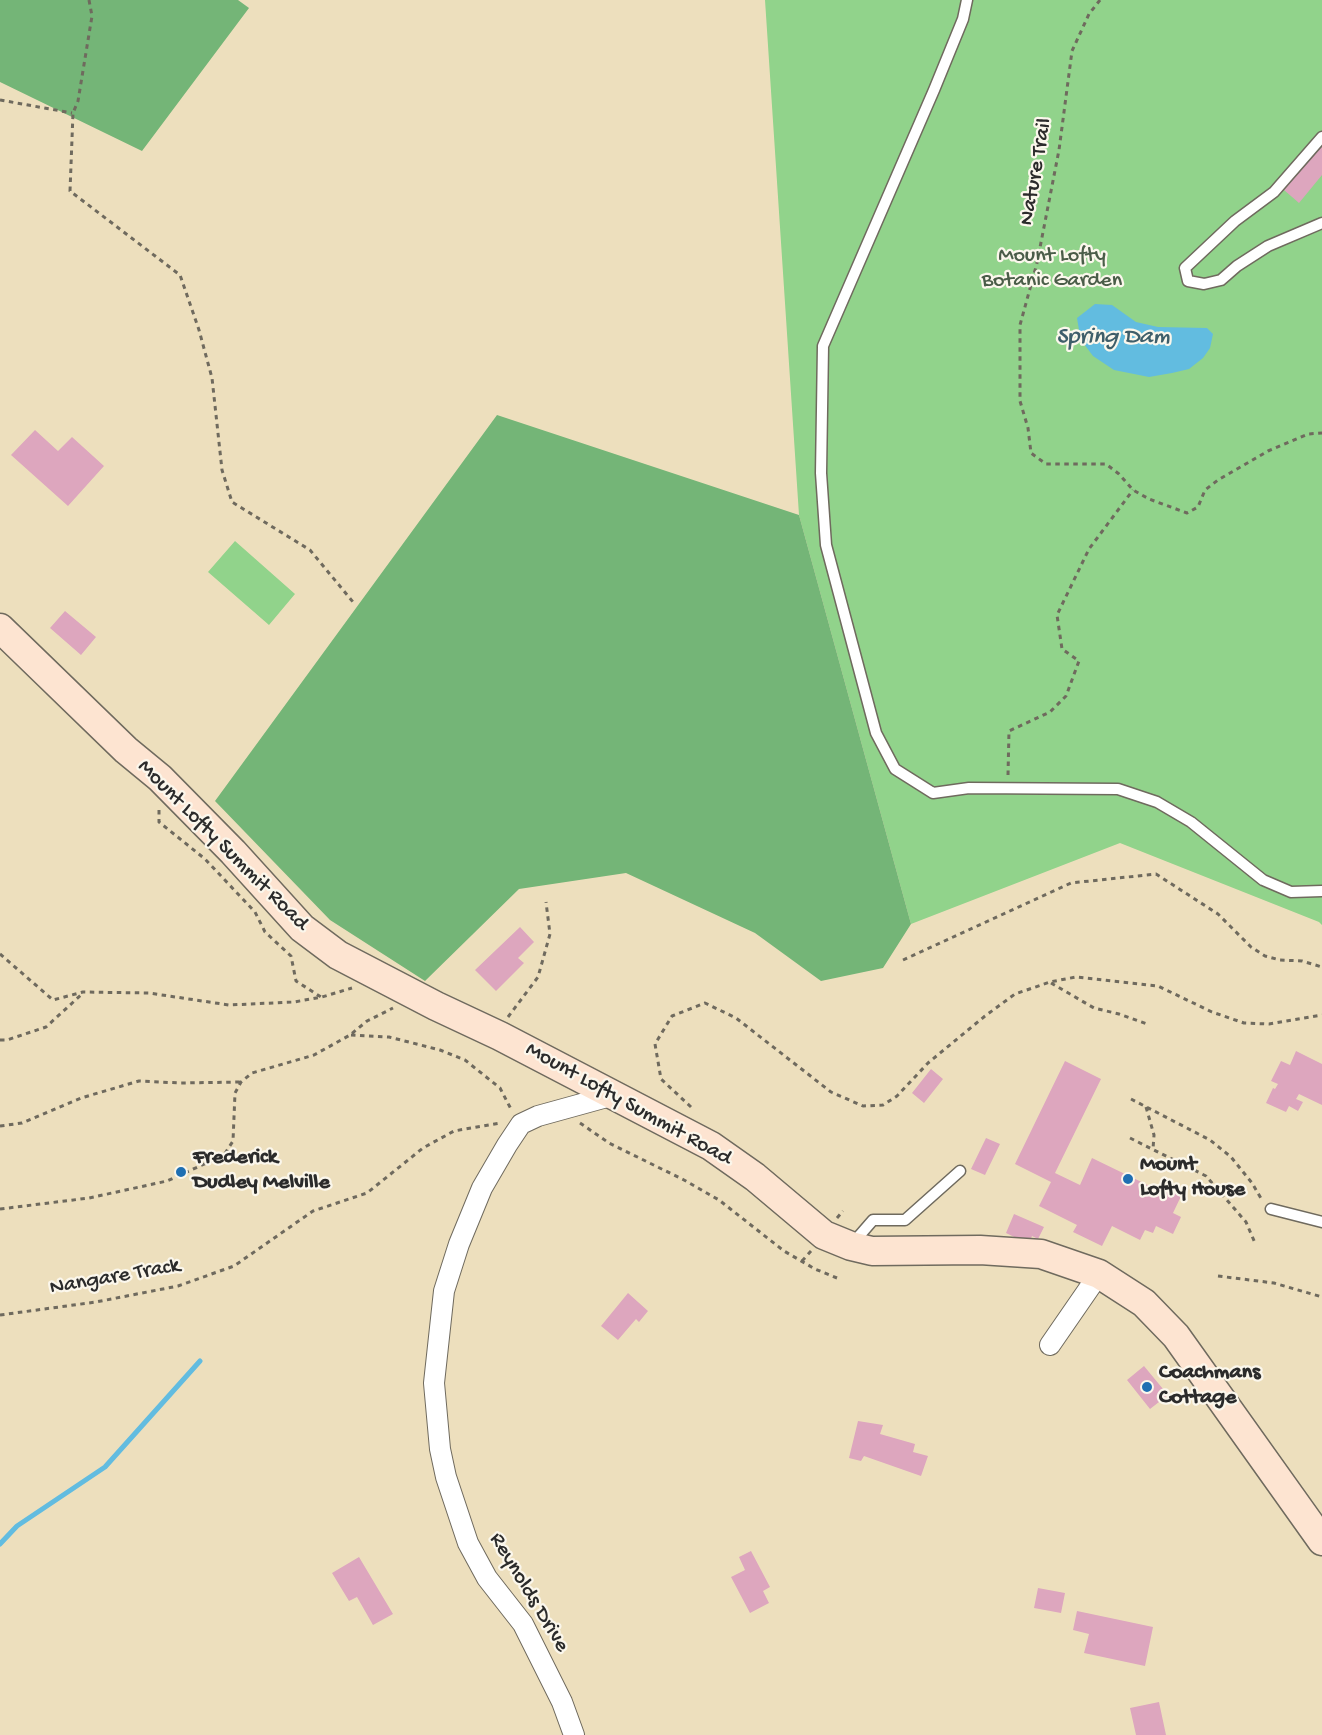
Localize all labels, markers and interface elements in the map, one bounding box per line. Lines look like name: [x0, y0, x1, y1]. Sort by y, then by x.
street label: Nature Trail: [1015, 116, 1059, 228]
park label: Mount Lofty Botanic Garden: [982, 244, 1122, 296]
water label: Spring Dam: [1056, 324, 1170, 352]
street label: Mount Lofty Summit Road: [131, 755, 313, 937]
street label: Mount Lofty Summit Road: [520, 1037, 736, 1173]
place label: Frederick Dudley Melville: [193, 1146, 330, 1198]
place label: Mount Lofty House: [1140, 1153, 1245, 1204]
marker: Frederick Dudley Melville: [174, 1165, 188, 1179]
marker: Mount Lofty House: [1121, 1172, 1135, 1186]
street label: Nangare Track: [48, 1254, 182, 1302]
place label: Coachmans Cottage: [1159, 1361, 1260, 1412]
marker: Coachmans Cottage: [1140, 1380, 1154, 1394]
street label: Reynolds Drive: [482, 1529, 574, 1657]

